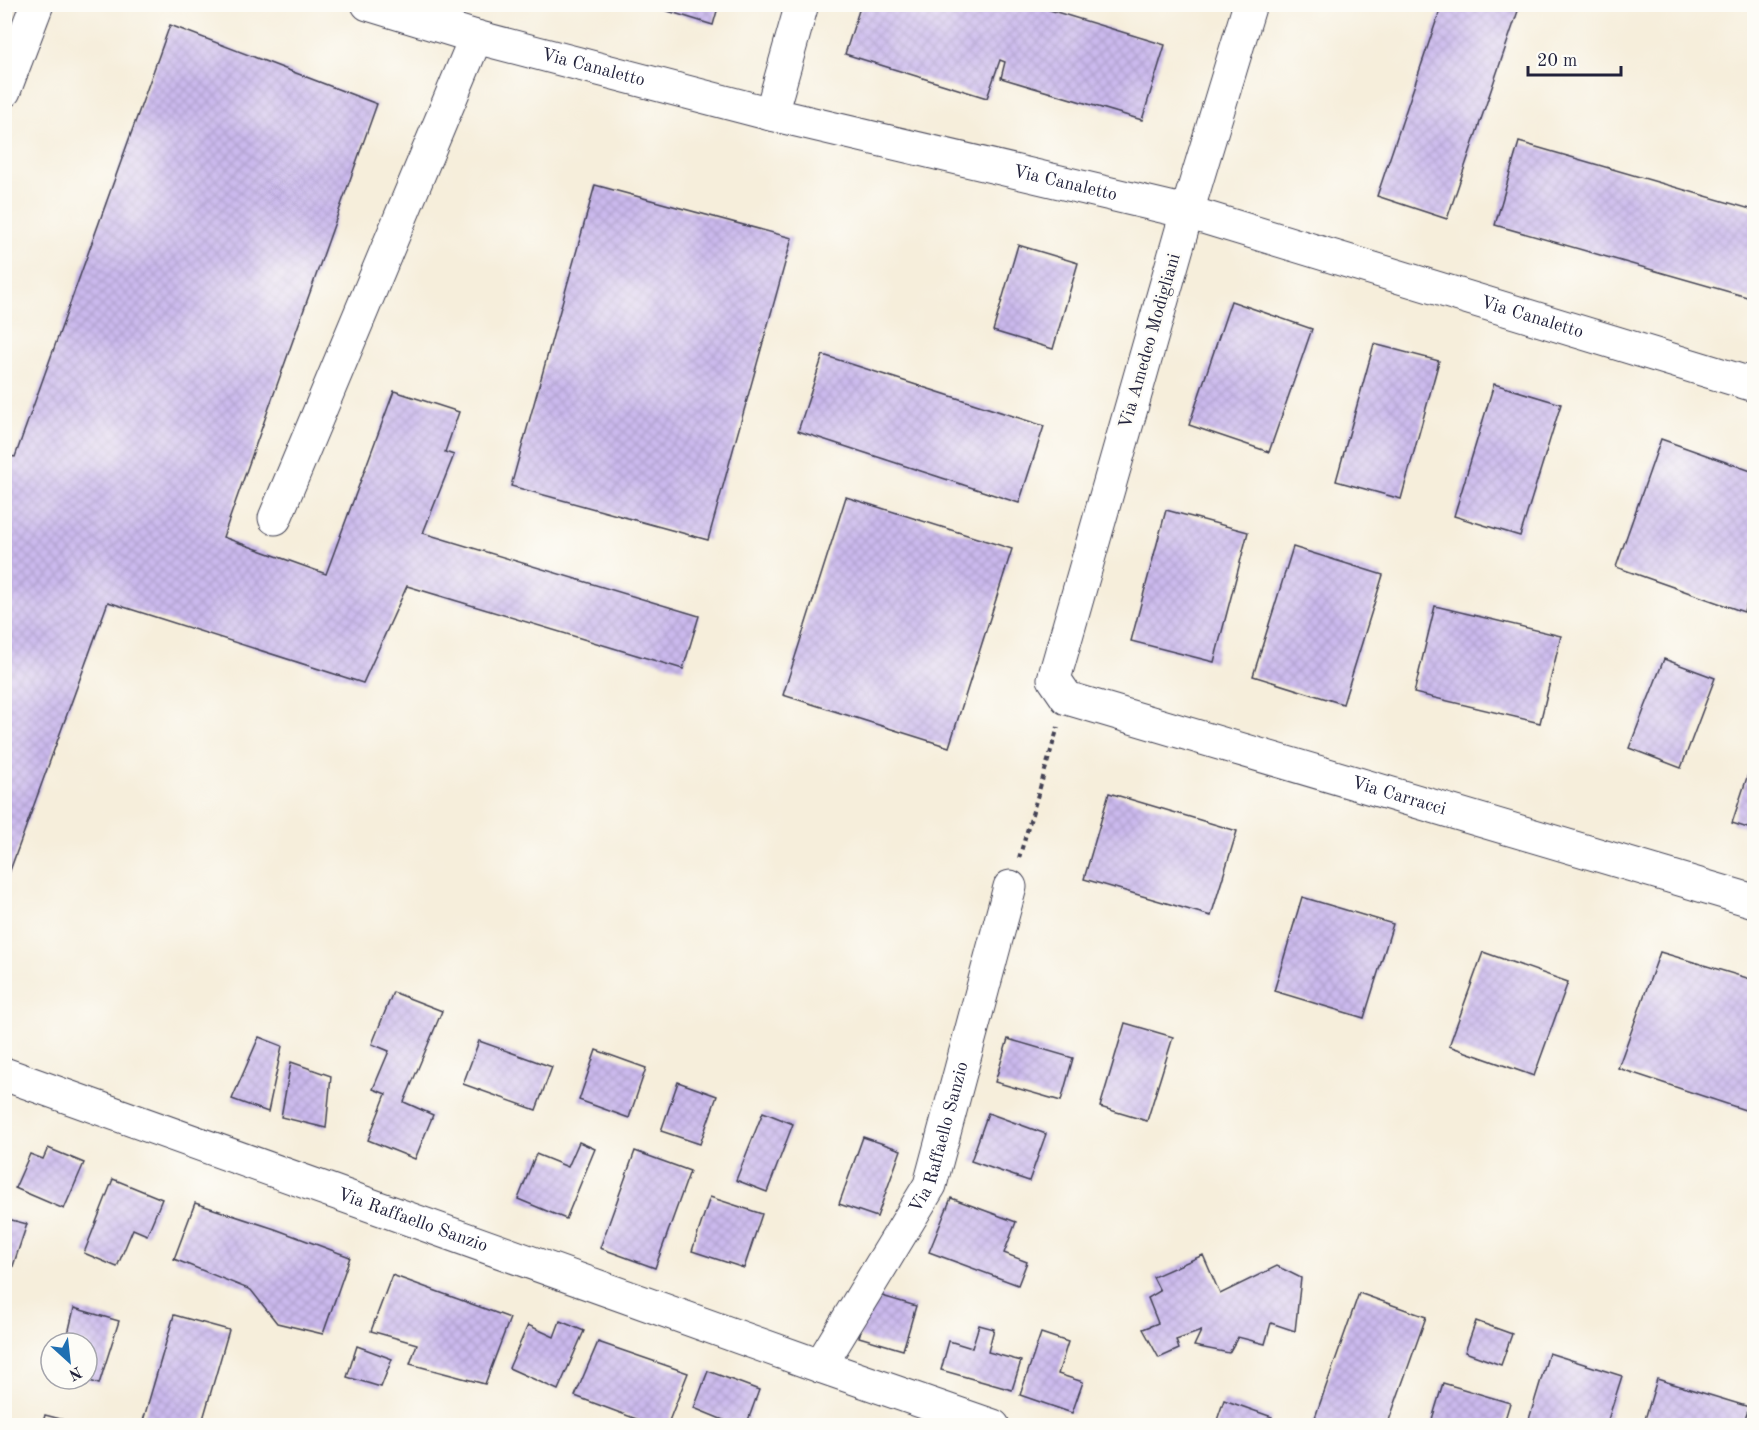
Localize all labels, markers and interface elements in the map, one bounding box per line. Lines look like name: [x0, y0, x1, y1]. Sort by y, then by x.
scale bar: [1528, 39, 1621, 77]
street label: Via Canaletto: [539, 45, 647, 90]
text: 20 m: [1537, 52, 1577, 70]
street label: Via Canaletto: [1011, 162, 1119, 204]
street label: Via Amedeo Modigliani: [1116, 251, 1184, 430]
street label: Via Canaletto: [1479, 293, 1586, 341]
street label: Via Carracci: [1350, 774, 1448, 819]
street label: Via Raffaello Sanzio: [906, 1060, 972, 1216]
street label: Via Raffaello Sanzio: [335, 1185, 490, 1255]
north arrow: [39, 1331, 99, 1391]
text: N: [65, 1363, 84, 1383]

